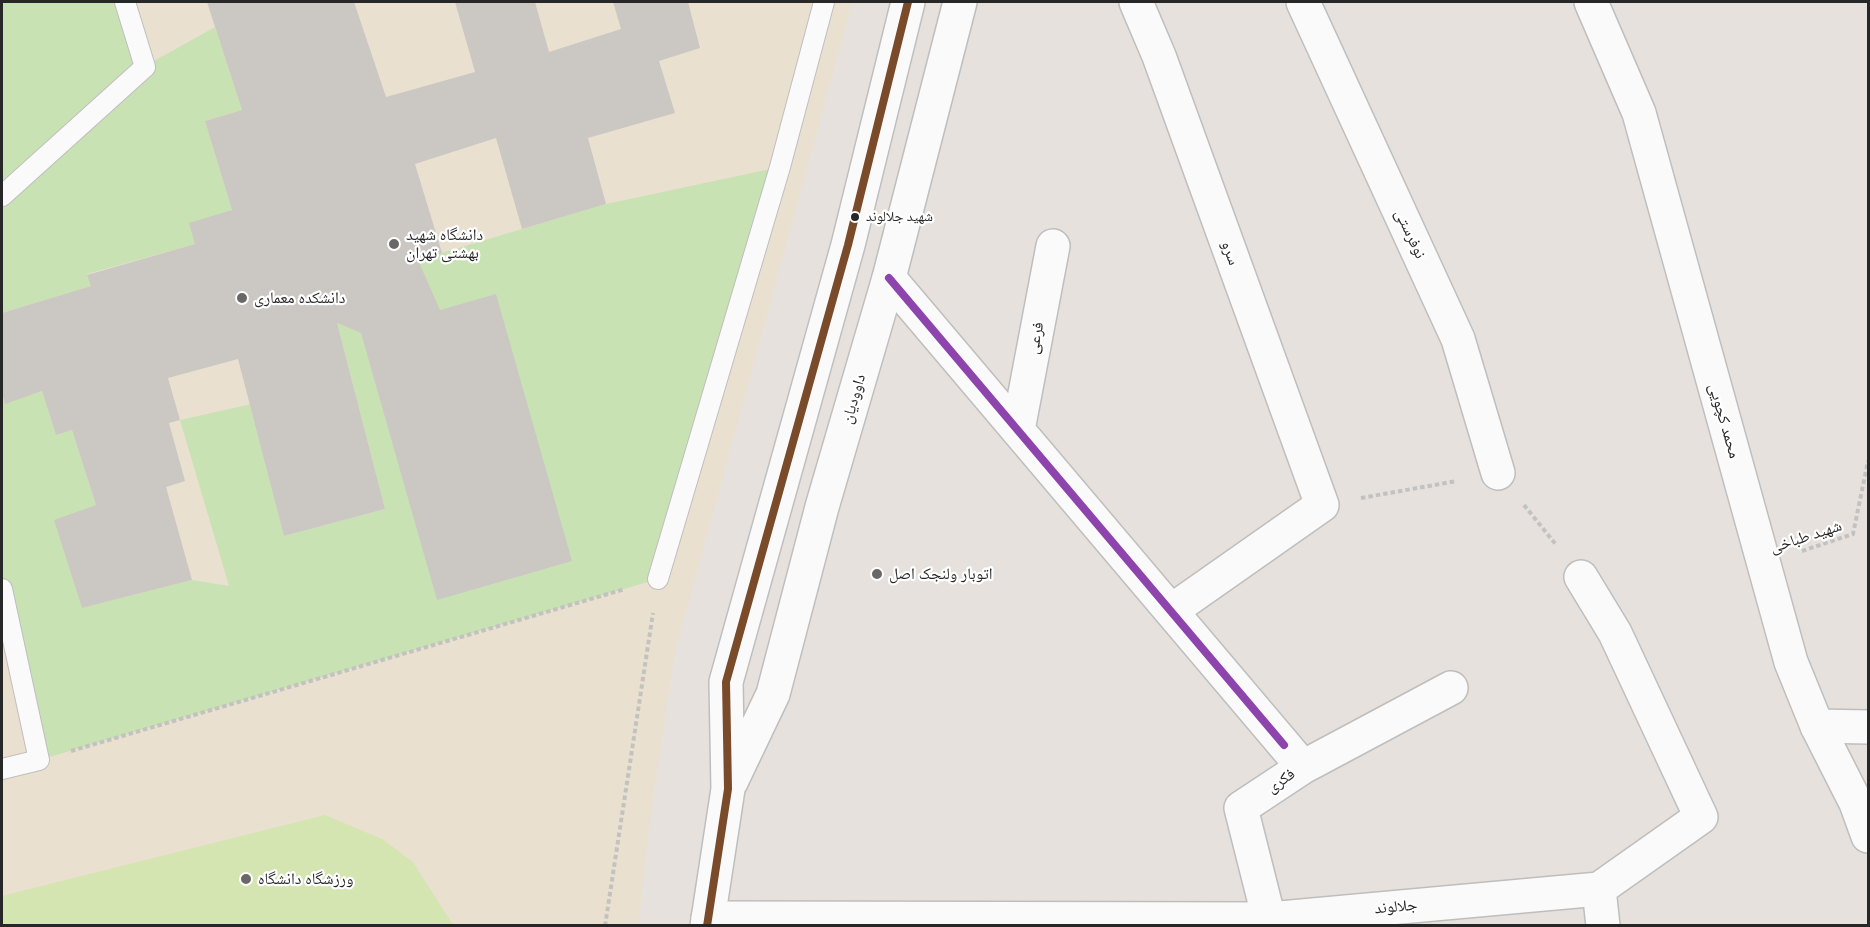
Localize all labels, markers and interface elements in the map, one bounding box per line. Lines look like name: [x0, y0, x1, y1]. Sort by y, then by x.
street label: نوفرستی: [1390, 206, 1430, 262]
place label: شهید جلالوند: [866, 209, 933, 225]
marker: شهید جلالوند: [849, 211, 861, 223]
place label: دانشگاه شهید بهشتی تهران: [406, 225, 483, 263]
marker: دانشگاه شهید بهشتی تهران: [387, 237, 401, 251]
street label: سرو: [1217, 238, 1243, 268]
place label: دانشکده معماری: [254, 288, 345, 308]
marker: دانشکده معماری: [235, 291, 249, 305]
street label: فرعی: [1023, 320, 1049, 356]
street label: داوودیان: [838, 372, 870, 426]
street label: محمد کچویی: [1704, 381, 1744, 461]
street label: شهید طباخی: [1768, 516, 1844, 558]
place label: اتوبار ولنجک اصل: [889, 564, 992, 584]
marker: اتوبار ولنجک اصل: [870, 567, 884, 581]
street label: فکری: [1263, 765, 1299, 797]
place label: ورزشگاه دانشگاه: [258, 869, 353, 889]
marker: ورزشگاه دانشگاه: [239, 872, 253, 886]
street label: جلالوند: [1374, 896, 1418, 918]

